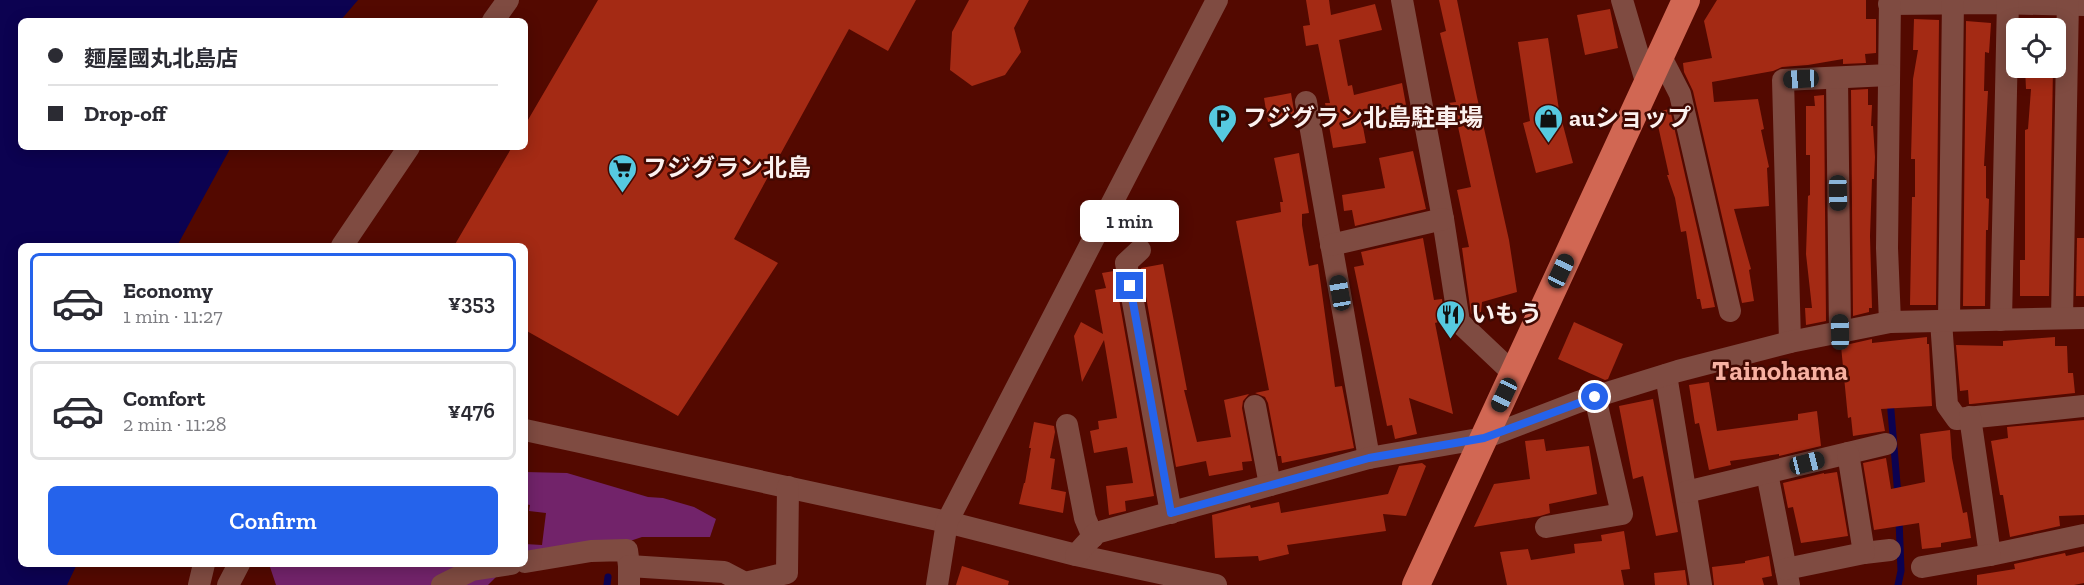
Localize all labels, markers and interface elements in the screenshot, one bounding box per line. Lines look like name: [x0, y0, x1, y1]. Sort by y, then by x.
map controls: [2006, 18, 2066, 78]
button: locate: [2006, 18, 2066, 78]
text: 麵屋國丸北島店: [84, 45, 238, 72]
car: [1783, 69, 1819, 89]
text: Drop-off: [84, 100, 166, 127]
parking icon: フジグラン北島駐車場: [1206, 102, 1238, 144]
shop icon: auショップ: [1532, 102, 1564, 144]
place label: フジグラン北島駐車場: [1243, 103, 1483, 132]
place label: auショップ: [1569, 103, 1691, 132]
supermarket icon: フジグラン北島: [606, 152, 638, 194]
place label: フジグラン北島: [643, 153, 811, 182]
car: [1829, 175, 1847, 211]
callout: 1 min: [1080, 199, 1180, 241]
text: 1 min: [1106, 209, 1153, 233]
car: [1545, 251, 1577, 291]
route end: [1116, 272, 1143, 299]
car: [1328, 274, 1352, 312]
icon: car: [51, 276, 105, 330]
text: Economy: [123, 277, 213, 304]
text: ¥353: [448, 289, 495, 316]
restaurant icon: いもう: [1434, 298, 1466, 340]
place label: いもう: [1471, 299, 1542, 328]
text: 1 min · 11:27: [123, 304, 223, 328]
car: [1831, 314, 1849, 350]
district label: Tainohama: [1712, 355, 1848, 387]
car: [1488, 375, 1520, 415]
route start: [1581, 383, 1608, 410]
icon: car: [51, 384, 105, 438]
text: Comfort: [123, 385, 205, 412]
text: ¥476: [448, 397, 495, 424]
text: 2 min · 11:28: [123, 412, 227, 436]
car: [1787, 450, 1827, 476]
button: Confirm: [48, 486, 498, 555]

